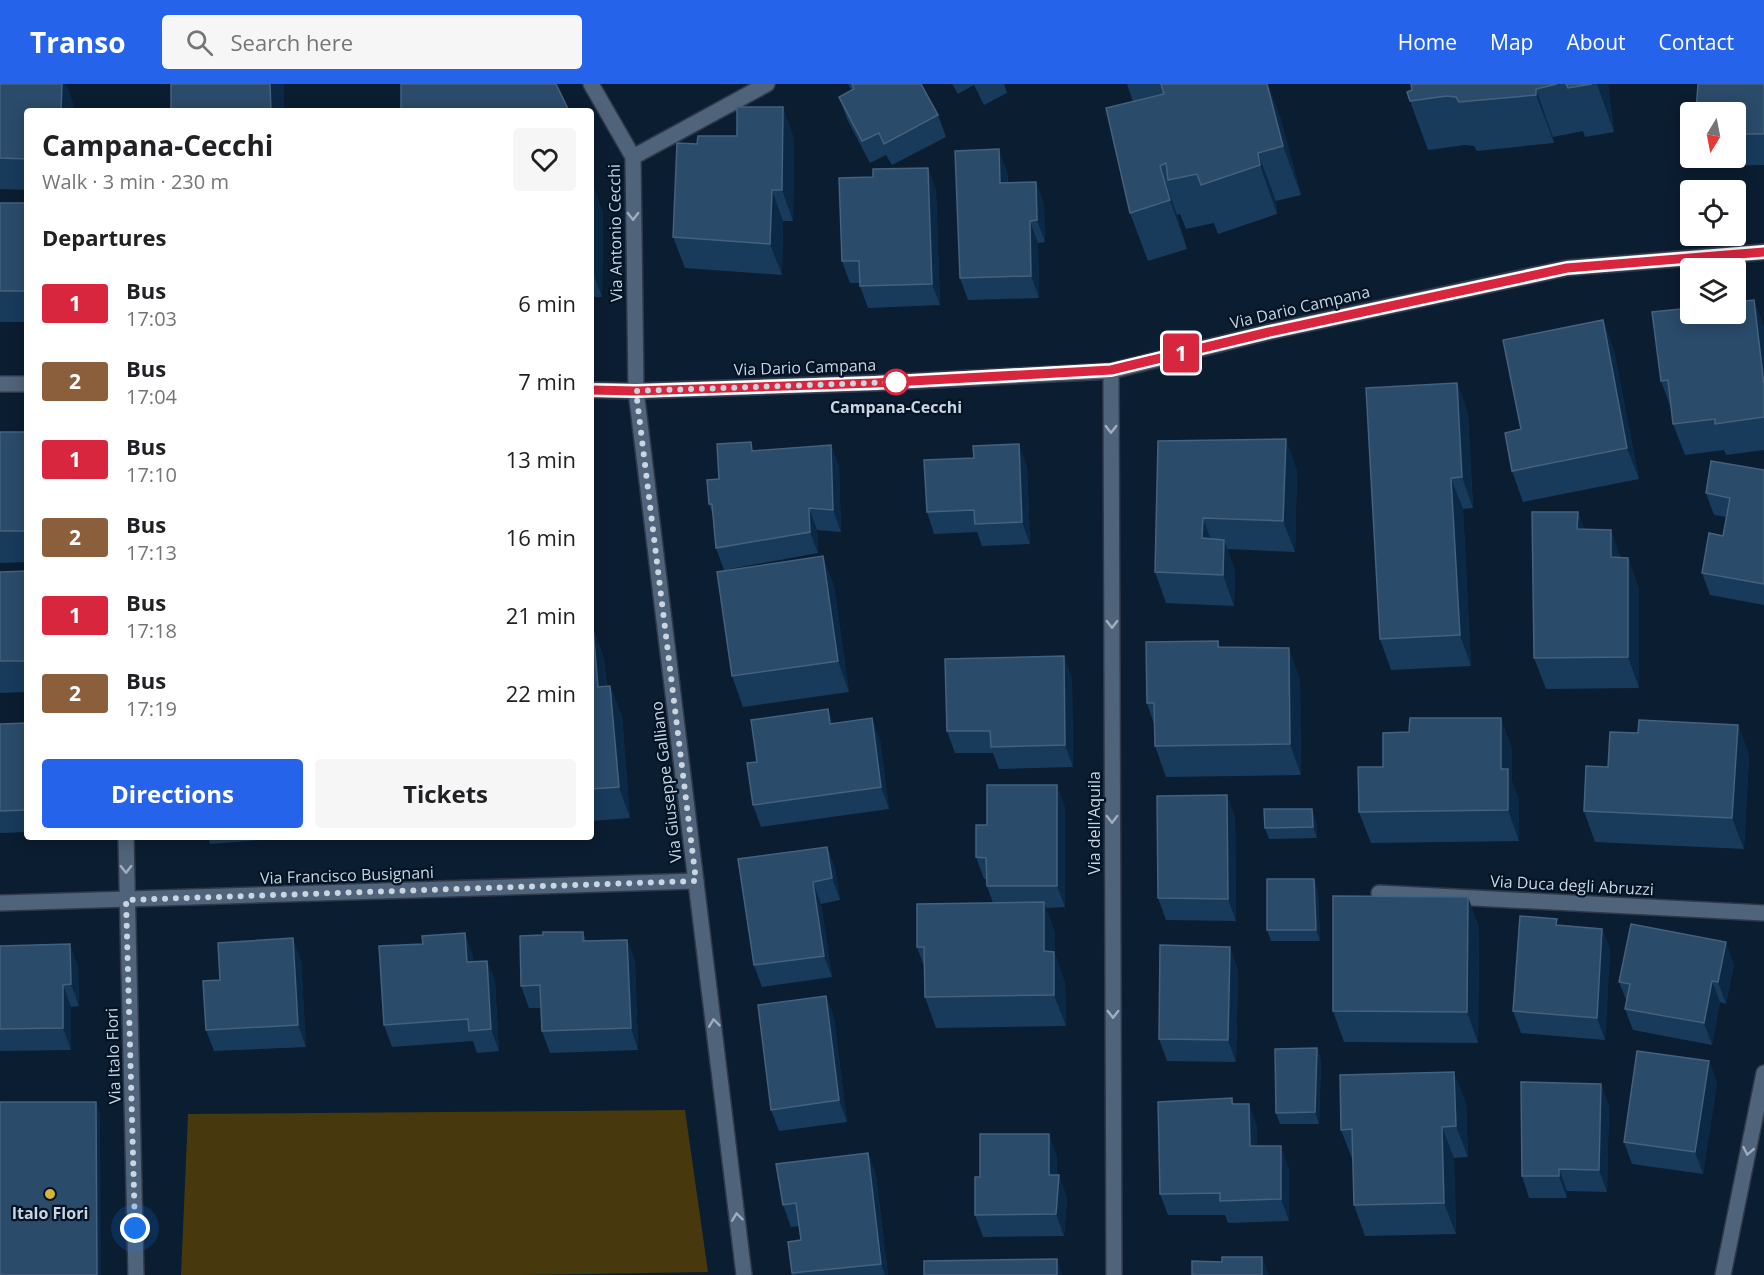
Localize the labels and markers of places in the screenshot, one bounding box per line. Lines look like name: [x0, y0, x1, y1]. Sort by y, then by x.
marker: Campana-Cecchi: [883, 369, 909, 395]
place label: Campana-Cecchi: [830, 396, 962, 418]
marker: Italo Flori: [43, 1187, 57, 1201]
place label: Italo Flori: [12, 1202, 88, 1224]

